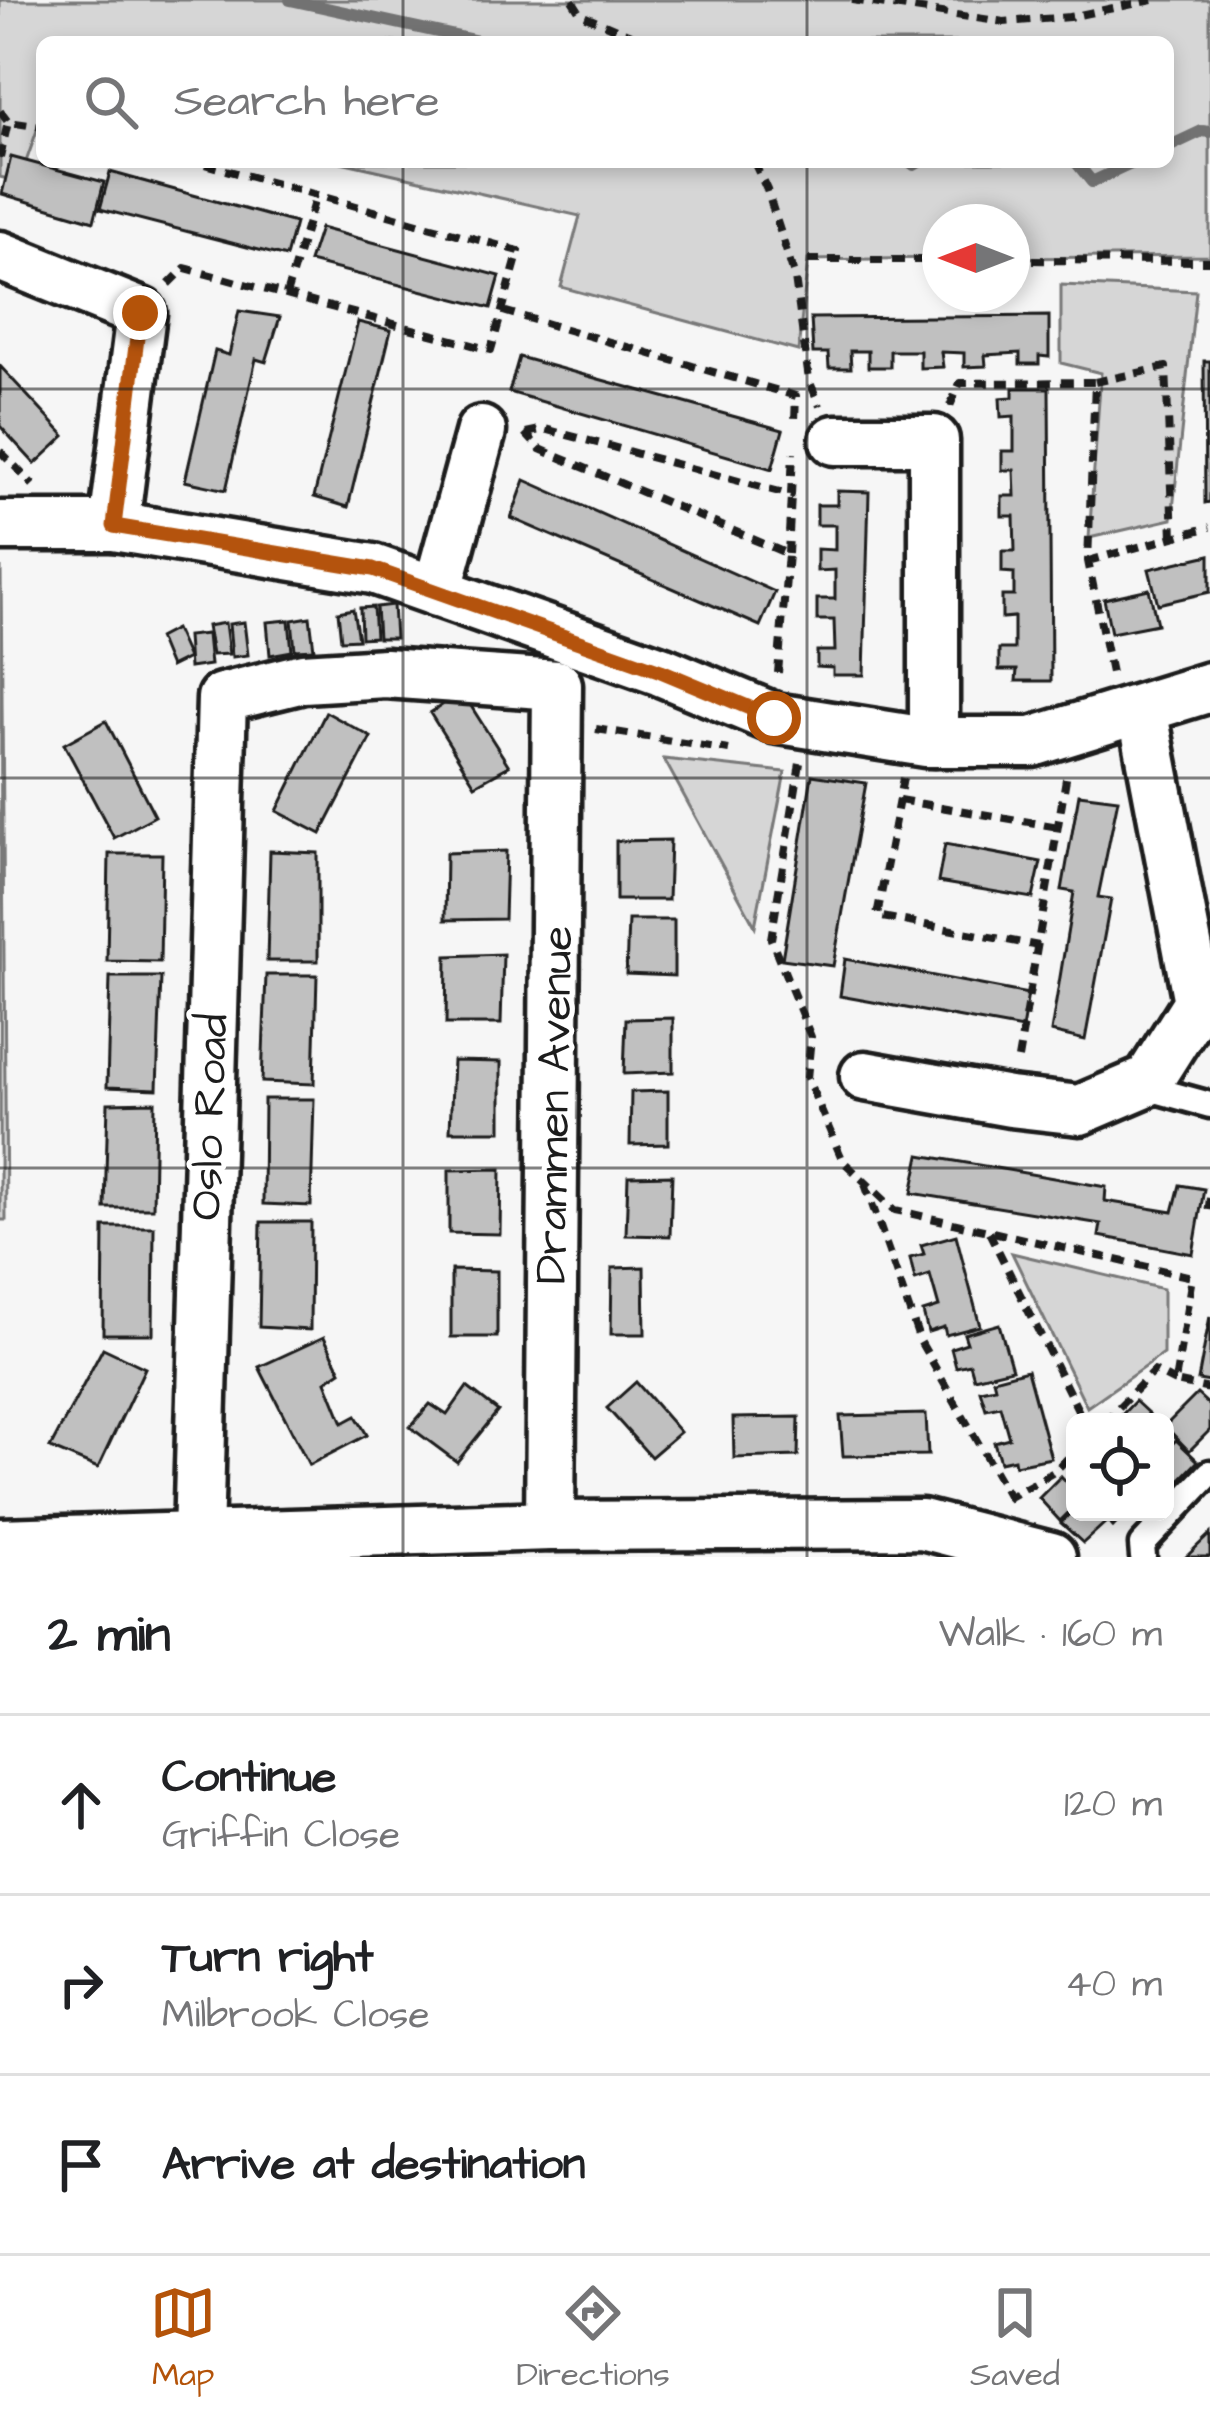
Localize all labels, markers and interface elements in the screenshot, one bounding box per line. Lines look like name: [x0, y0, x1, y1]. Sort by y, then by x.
search box: [36, 36, 1174, 168]
icon: search: [78, 69, 144, 135]
text: Search here: [174, 71, 440, 133]
north arrow: [922, 204, 1030, 312]
route end: [113, 286, 167, 340]
route start: [747, 691, 801, 745]
street label: Drammen Avenue: [521, 925, 589, 1285]
street label: Oslo Road: [175, 1013, 245, 1221]
map controls: [1066, 1413, 1174, 1521]
button: locate: [1066, 1413, 1174, 1521]
text: 2 min: [48, 1600, 171, 1671]
text: Walk · 160 m: [939, 1608, 1162, 1662]
text: Continue: [162, 1747, 336, 1809]
icon: ahead: [48, 1772, 114, 1838]
text: 120 m: [1064, 1778, 1162, 1832]
text: Griffin Close: [162, 1809, 400, 1863]
text: Turn right: [162, 1927, 374, 1989]
icon: right: [48, 1952, 114, 2018]
text: 40 m: [1065, 1958, 1162, 2012]
text: Milbrook Close: [162, 1989, 430, 2043]
icon: arrive: [48, 2132, 114, 2198]
text: Arrive at destination: [162, 2134, 585, 2196]
tab: Map: [150, 2280, 216, 2398]
tab: Directions: [516, 2280, 670, 2398]
tab: Saved: [970, 2280, 1060, 2398]

